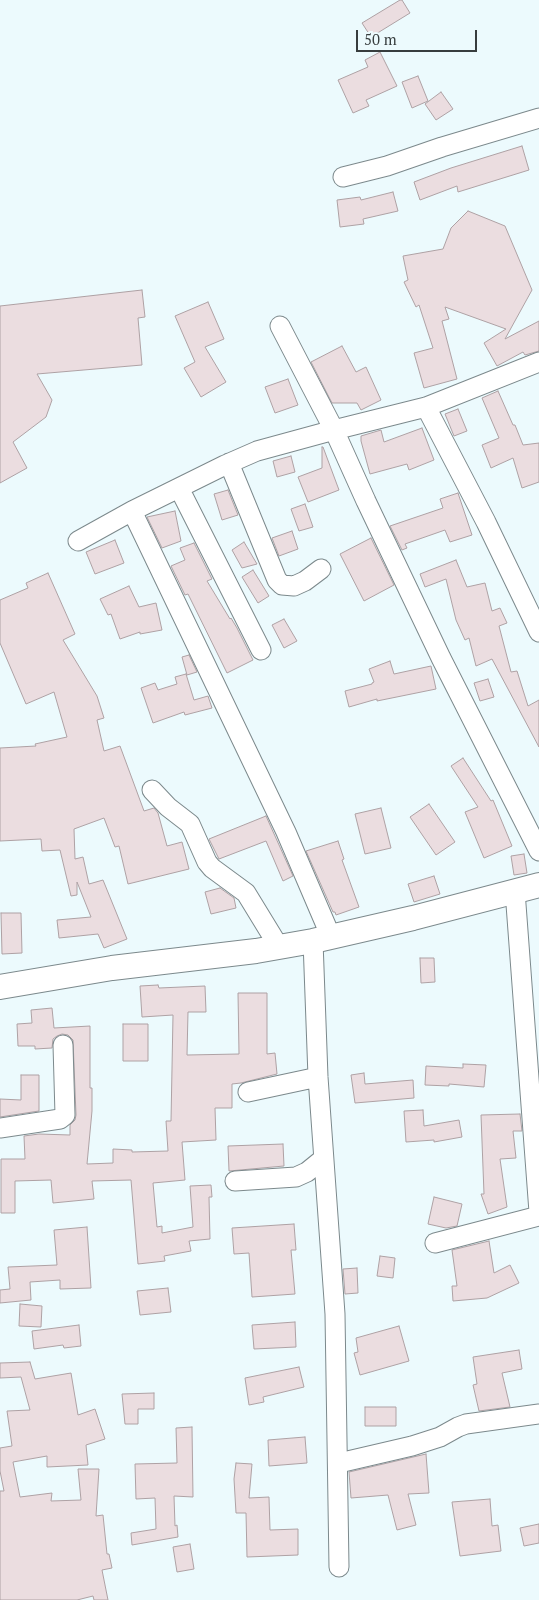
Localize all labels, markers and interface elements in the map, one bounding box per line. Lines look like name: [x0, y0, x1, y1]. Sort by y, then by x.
scale bar: [359, 20, 480, 52]
text: 50 m: [364, 29, 397, 49]

